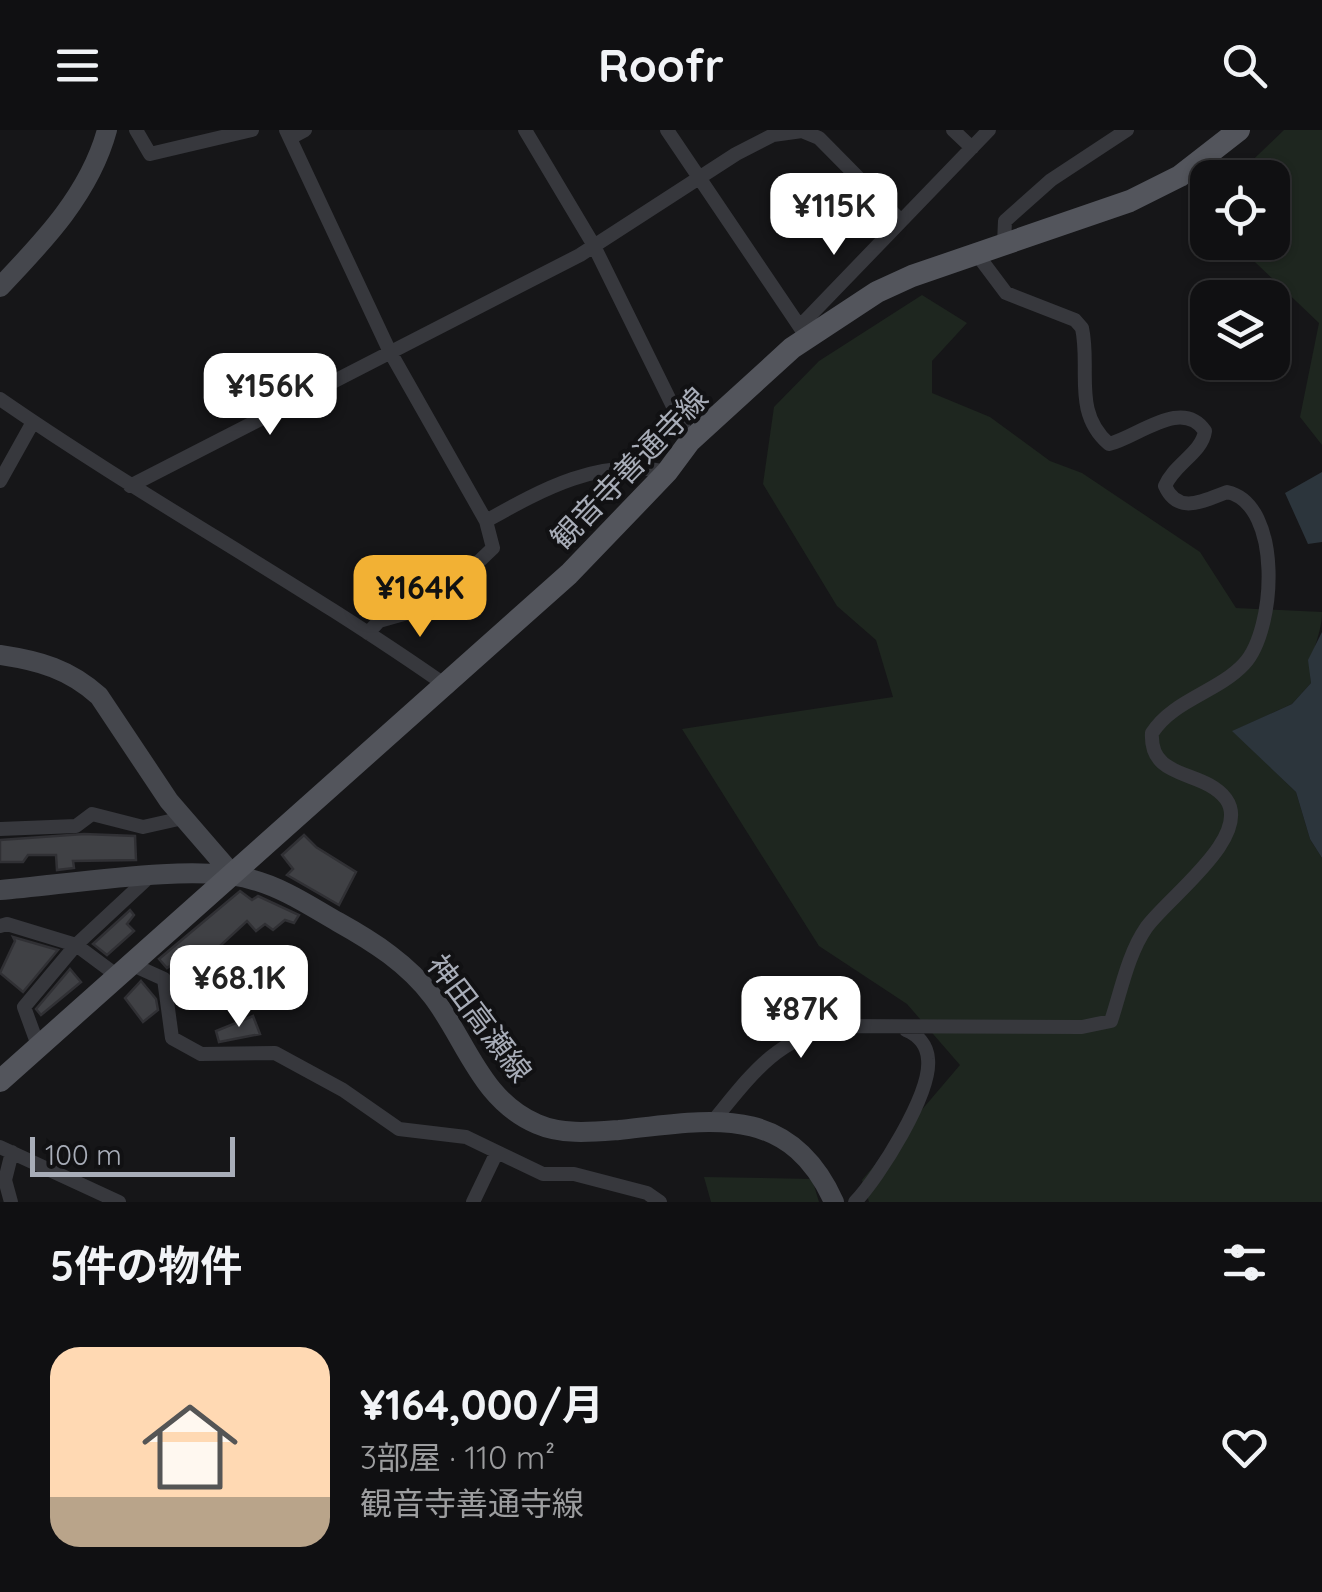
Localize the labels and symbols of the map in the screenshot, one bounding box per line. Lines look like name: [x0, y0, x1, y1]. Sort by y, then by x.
pin: ¥115K: [764, 173, 904, 258]
pin: ¥156K: [200, 353, 340, 438]
street label: 観音寺善通寺線: [542, 379, 716, 557]
pin: ¥164K: [350, 555, 490, 640]
pin: ¥68.1K: [158, 945, 320, 1030]
street label: 神田高瀬線: [420, 947, 540, 1089]
pin: ¥87K: [742, 976, 860, 1061]
scale bar: [30, 1132, 235, 1176]

